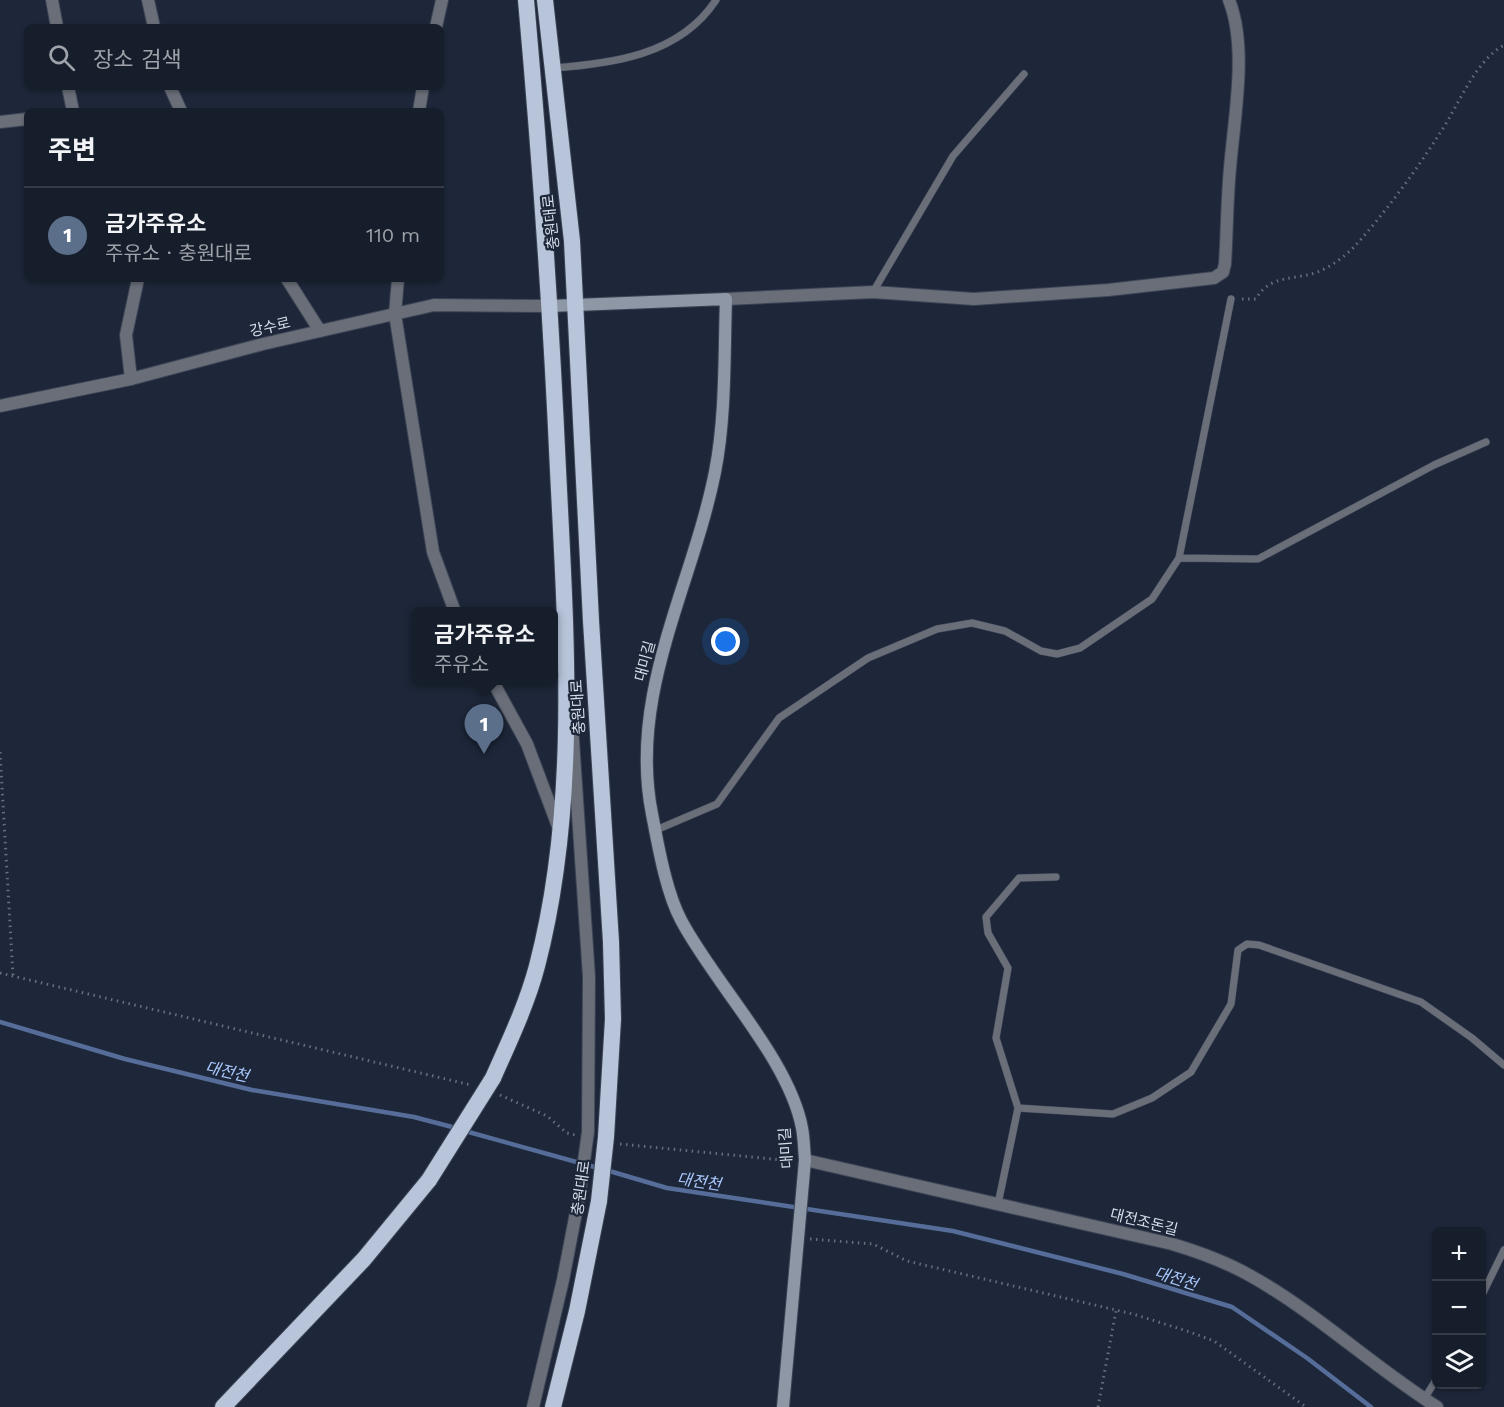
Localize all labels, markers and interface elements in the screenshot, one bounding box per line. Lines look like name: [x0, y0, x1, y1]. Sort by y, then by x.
search box: [24, 24, 444, 90]
icon: search: [45, 41, 78, 74]
text: 장소 검색: [93, 47, 181, 72]
text: 주변: [48, 135, 96, 165]
street label: 충원대로: [539, 194, 563, 250]
text: 금가주유소: [105, 211, 206, 236]
text: 1: [63, 223, 72, 247]
text: 110 m: [366, 223, 420, 247]
text: 주유소 · 충원대로: [105, 241, 252, 265]
street label: 강수로: [248, 314, 292, 340]
popup: [411, 607, 558, 685]
text: 금가주유소: [434, 622, 535, 647]
your location: [711, 627, 740, 656]
street label: 대미길: [631, 639, 659, 683]
text: 주유소: [434, 652, 489, 676]
street label: 충원대로: [568, 679, 588, 735]
pin: 1: [464, 704, 504, 754]
water label: 대전천: [203, 1057, 253, 1086]
street label: 대미길: [776, 1127, 796, 1169]
street label: 충원대로: [568, 1159, 594, 1217]
water label: 대전천: [676, 1169, 724, 1194]
street label: 대전조돈길: [1108, 1205, 1180, 1239]
map controls: [1432, 1227, 1486, 1389]
button: +: [1432, 1227, 1486, 1281]
water label: 대전천: [1152, 1263, 1202, 1295]
button: −: [1432, 1281, 1486, 1335]
button: layers: [1432, 1335, 1486, 1389]

